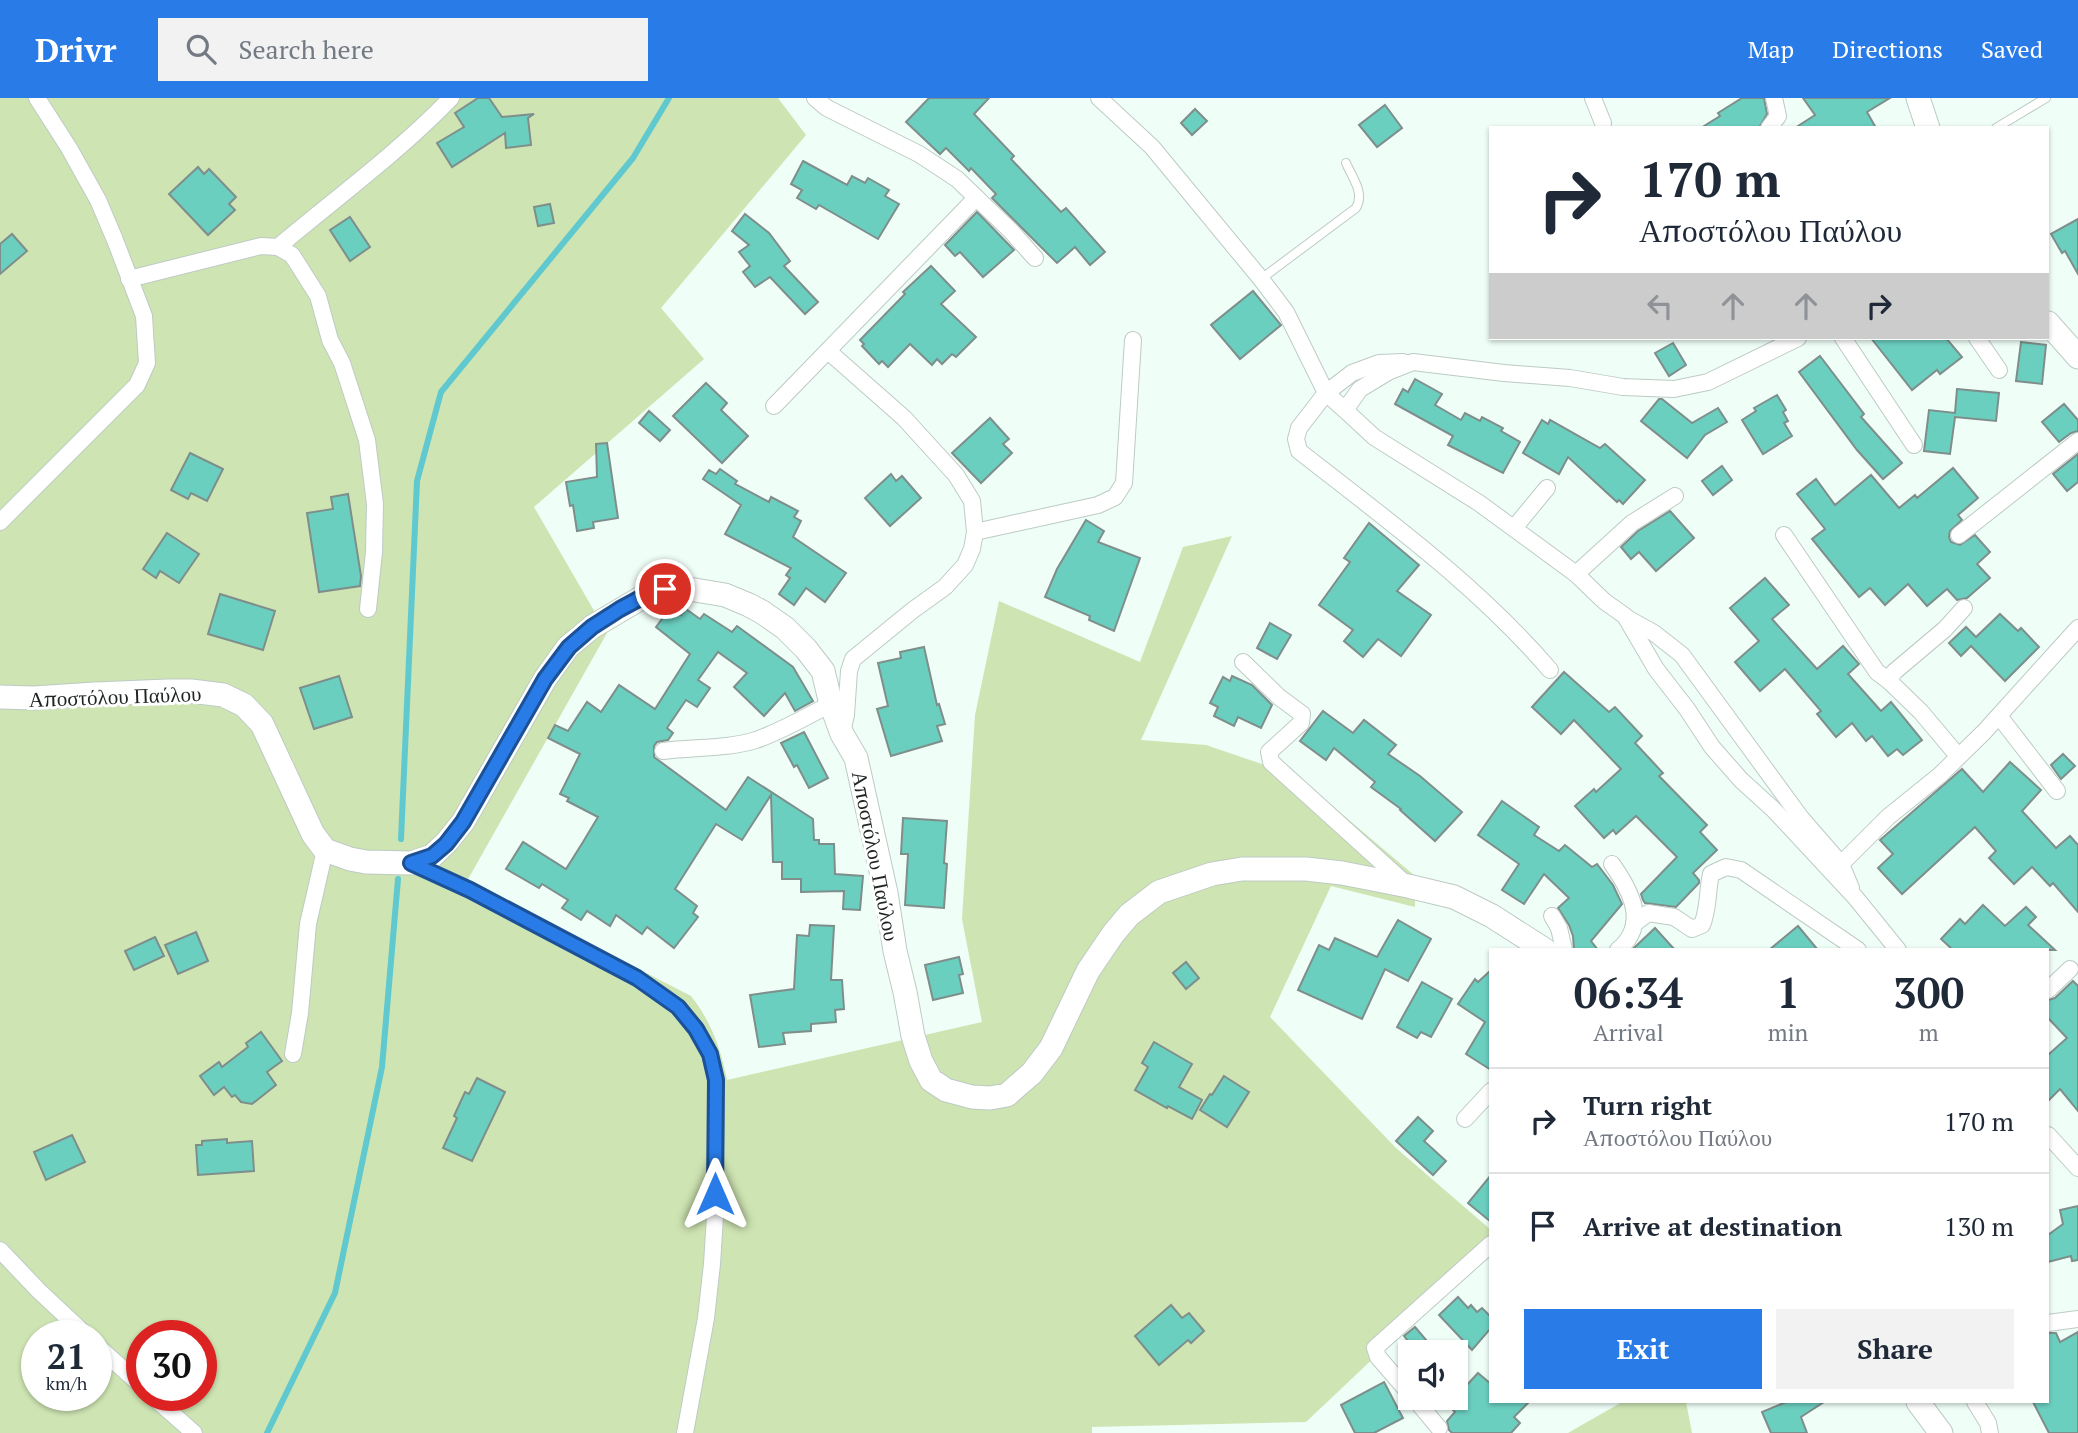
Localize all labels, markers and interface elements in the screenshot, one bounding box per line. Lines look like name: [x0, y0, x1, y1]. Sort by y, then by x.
search box: [158, 18, 648, 81]
text: Drivr: [35, 28, 116, 71]
icon: search: [182, 30, 220, 68]
text: Search here: [238, 32, 374, 66]
text: Map: [1748, 33, 1794, 65]
text: Directions: [1832, 33, 1943, 65]
text: Saved: [1981, 33, 2043, 65]
text: 170 m: [1639, 146, 1781, 211]
icon: right: [1524, 154, 1615, 245]
text: Αποστόλου Παύλου: [1639, 209, 1902, 251]
icon: left: [1641, 287, 1679, 325]
icon: ahead: [1714, 287, 1752, 325]
icon: ahead: [1787, 287, 1825, 325]
icon: right: [1860, 287, 1898, 325]
pin: [635, 559, 695, 619]
icon: arrive: [646, 570, 684, 608]
street label: Αποστόλου Παύλου: [28, 679, 202, 713]
street label: Αποστόλου Παύλου: [846, 769, 906, 943]
text: 06:34: [1574, 964, 1683, 1020]
text: 1: [1776, 964, 1800, 1020]
text: 300: [1893, 964, 1964, 1020]
text: Arrival: [1593, 1017, 1664, 1048]
text: min: [1768, 1017, 1808, 1048]
text: m: [1919, 1017, 1939, 1048]
text: Turn right: [1583, 1088, 1712, 1122]
icon: right: [1524, 1102, 1562, 1140]
text: 170 m: [1944, 1104, 2014, 1138]
text: Αποστόλου Παύλου: [1583, 1122, 1772, 1153]
position arrow: [678, 1157, 752, 1231]
icon: arrive: [1524, 1207, 1562, 1245]
text: Arrive at destination: [1583, 1209, 1842, 1243]
text: 130 m: [1944, 1209, 2014, 1243]
button: Exit: [1524, 1309, 1762, 1389]
button: Share: [1776, 1309, 2014, 1389]
speed limit sign: 30: [126, 1320, 217, 1411]
text: 21: [47, 1333, 86, 1379]
map controls: [1398, 1340, 1468, 1410]
button: sound: [1398, 1340, 1468, 1410]
text: km/h: [46, 1371, 87, 1395]

